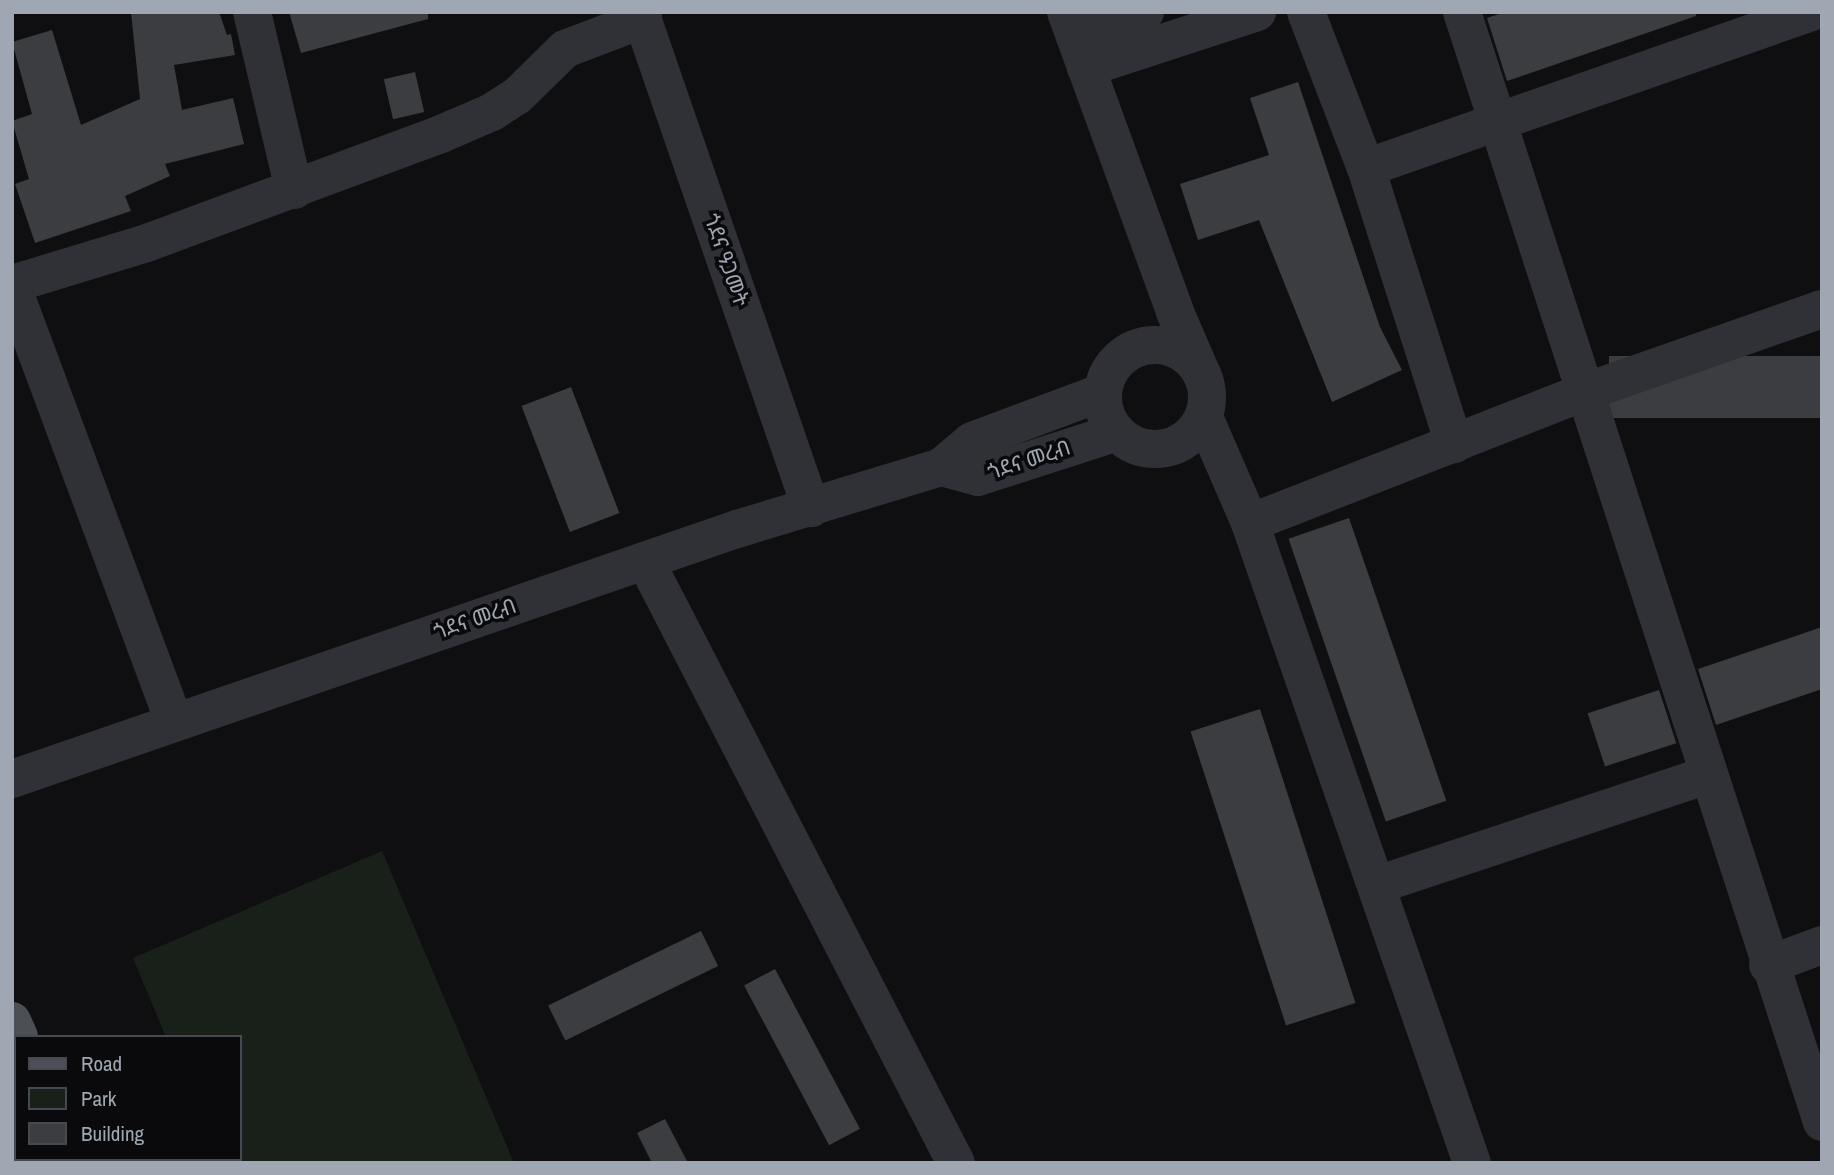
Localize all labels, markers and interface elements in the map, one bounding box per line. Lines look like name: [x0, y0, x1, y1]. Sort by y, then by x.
street label: ጎደና ዓጋመት: [698, 210, 754, 310]
street label: ጎደና መረብ: [984, 435, 1074, 485]
street label: ጎደና መረብ: [430, 593, 520, 645]
legend: [14, 1035, 242, 1161]
text: Road: [81, 1049, 122, 1078]
text: Park: [81, 1084, 116, 1113]
text: Building: [81, 1119, 144, 1148]

